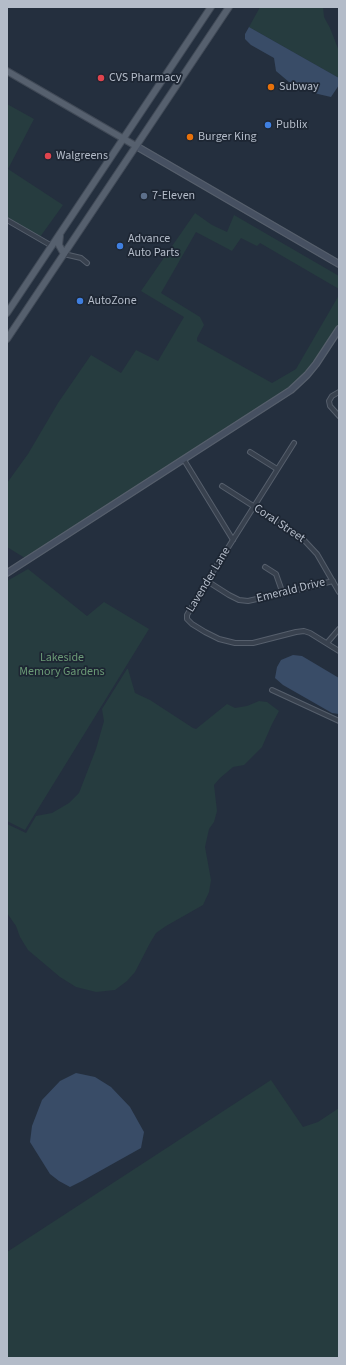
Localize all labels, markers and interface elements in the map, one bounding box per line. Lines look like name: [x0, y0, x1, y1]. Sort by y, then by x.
place label: CVS Pharmacy: [109, 71, 181, 85]
marker: CVS Pharmacy: [96, 73, 106, 83]
place label: Subway: [279, 80, 319, 94]
marker: Subway: [266, 82, 276, 92]
place label: Publix: [276, 118, 307, 132]
marker: Publix: [263, 120, 273, 130]
place label: Burger King: [198, 130, 257, 144]
marker: Burger King: [185, 132, 195, 142]
place label: Walgreens: [56, 149, 108, 163]
marker: Walgreens: [43, 151, 53, 161]
place label: 7-Eleven: [152, 189, 195, 203]
marker: 7-Eleven: [139, 191, 149, 201]
place label: Advance Auto Parts: [128, 232, 179, 260]
marker: Advance Auto Parts: [115, 241, 125, 251]
place label: AutoZone: [88, 294, 137, 308]
marker: AutoZone: [75, 296, 85, 306]
street label: Coral Street: [251, 502, 307, 546]
street label: Lavender Lane: [184, 545, 234, 615]
street label: Emerald Drive: [255, 576, 327, 606]
park label: Lakeside Memory Gardens: [19, 651, 105, 679]

